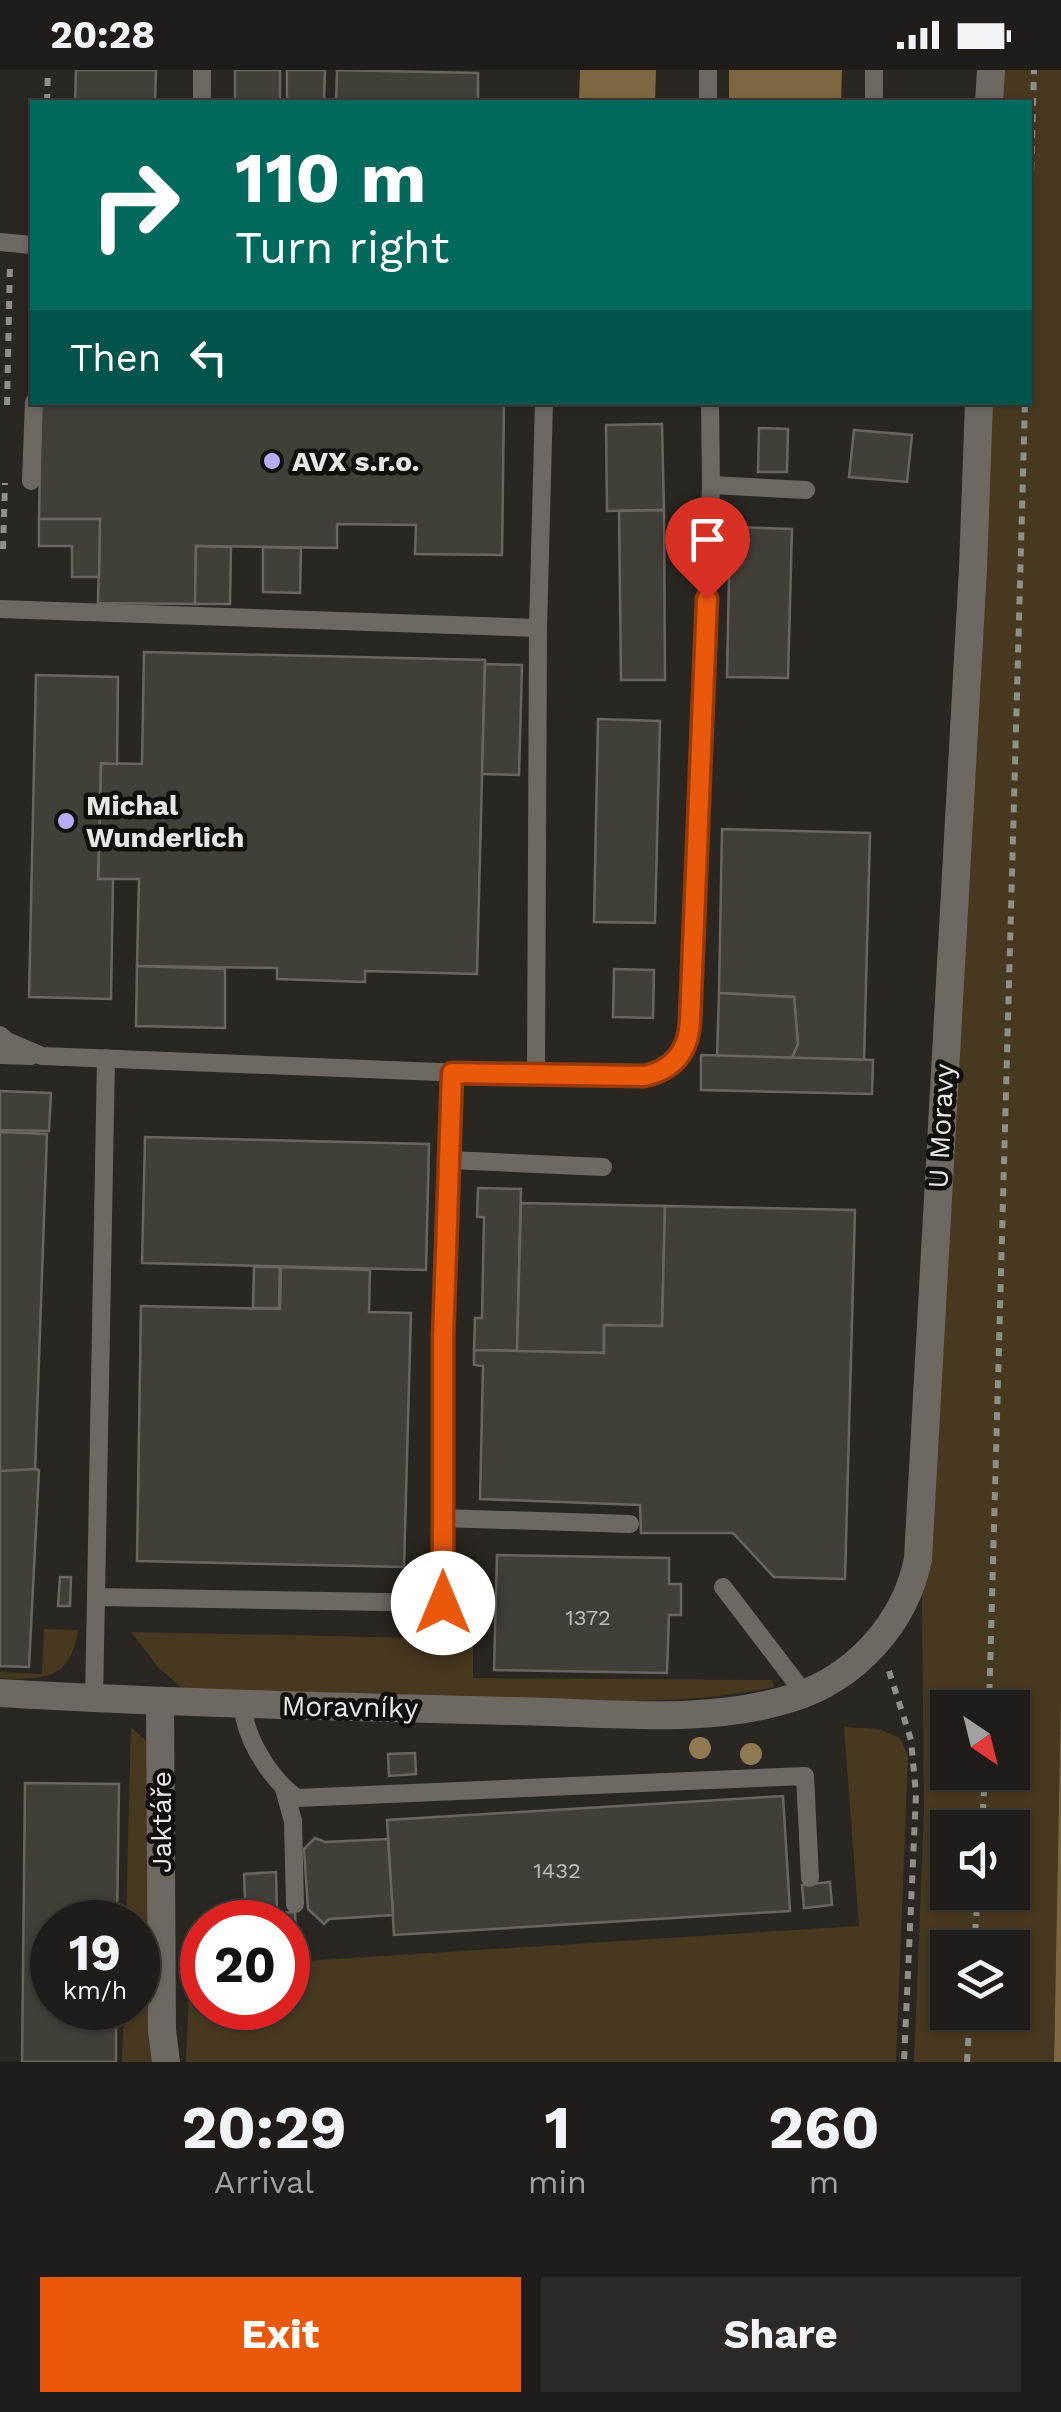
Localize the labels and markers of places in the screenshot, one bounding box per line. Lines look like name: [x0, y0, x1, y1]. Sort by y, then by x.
place label: AVX s.r.o.: [292, 445, 420, 478]
marker: AVX s.r.o.: [261, 450, 283, 472]
pin: [665, 497, 750, 600]
place label: Michal Wunderlich: [86, 789, 244, 854]
marker: Michal Wunderlich: [55, 810, 77, 832]

